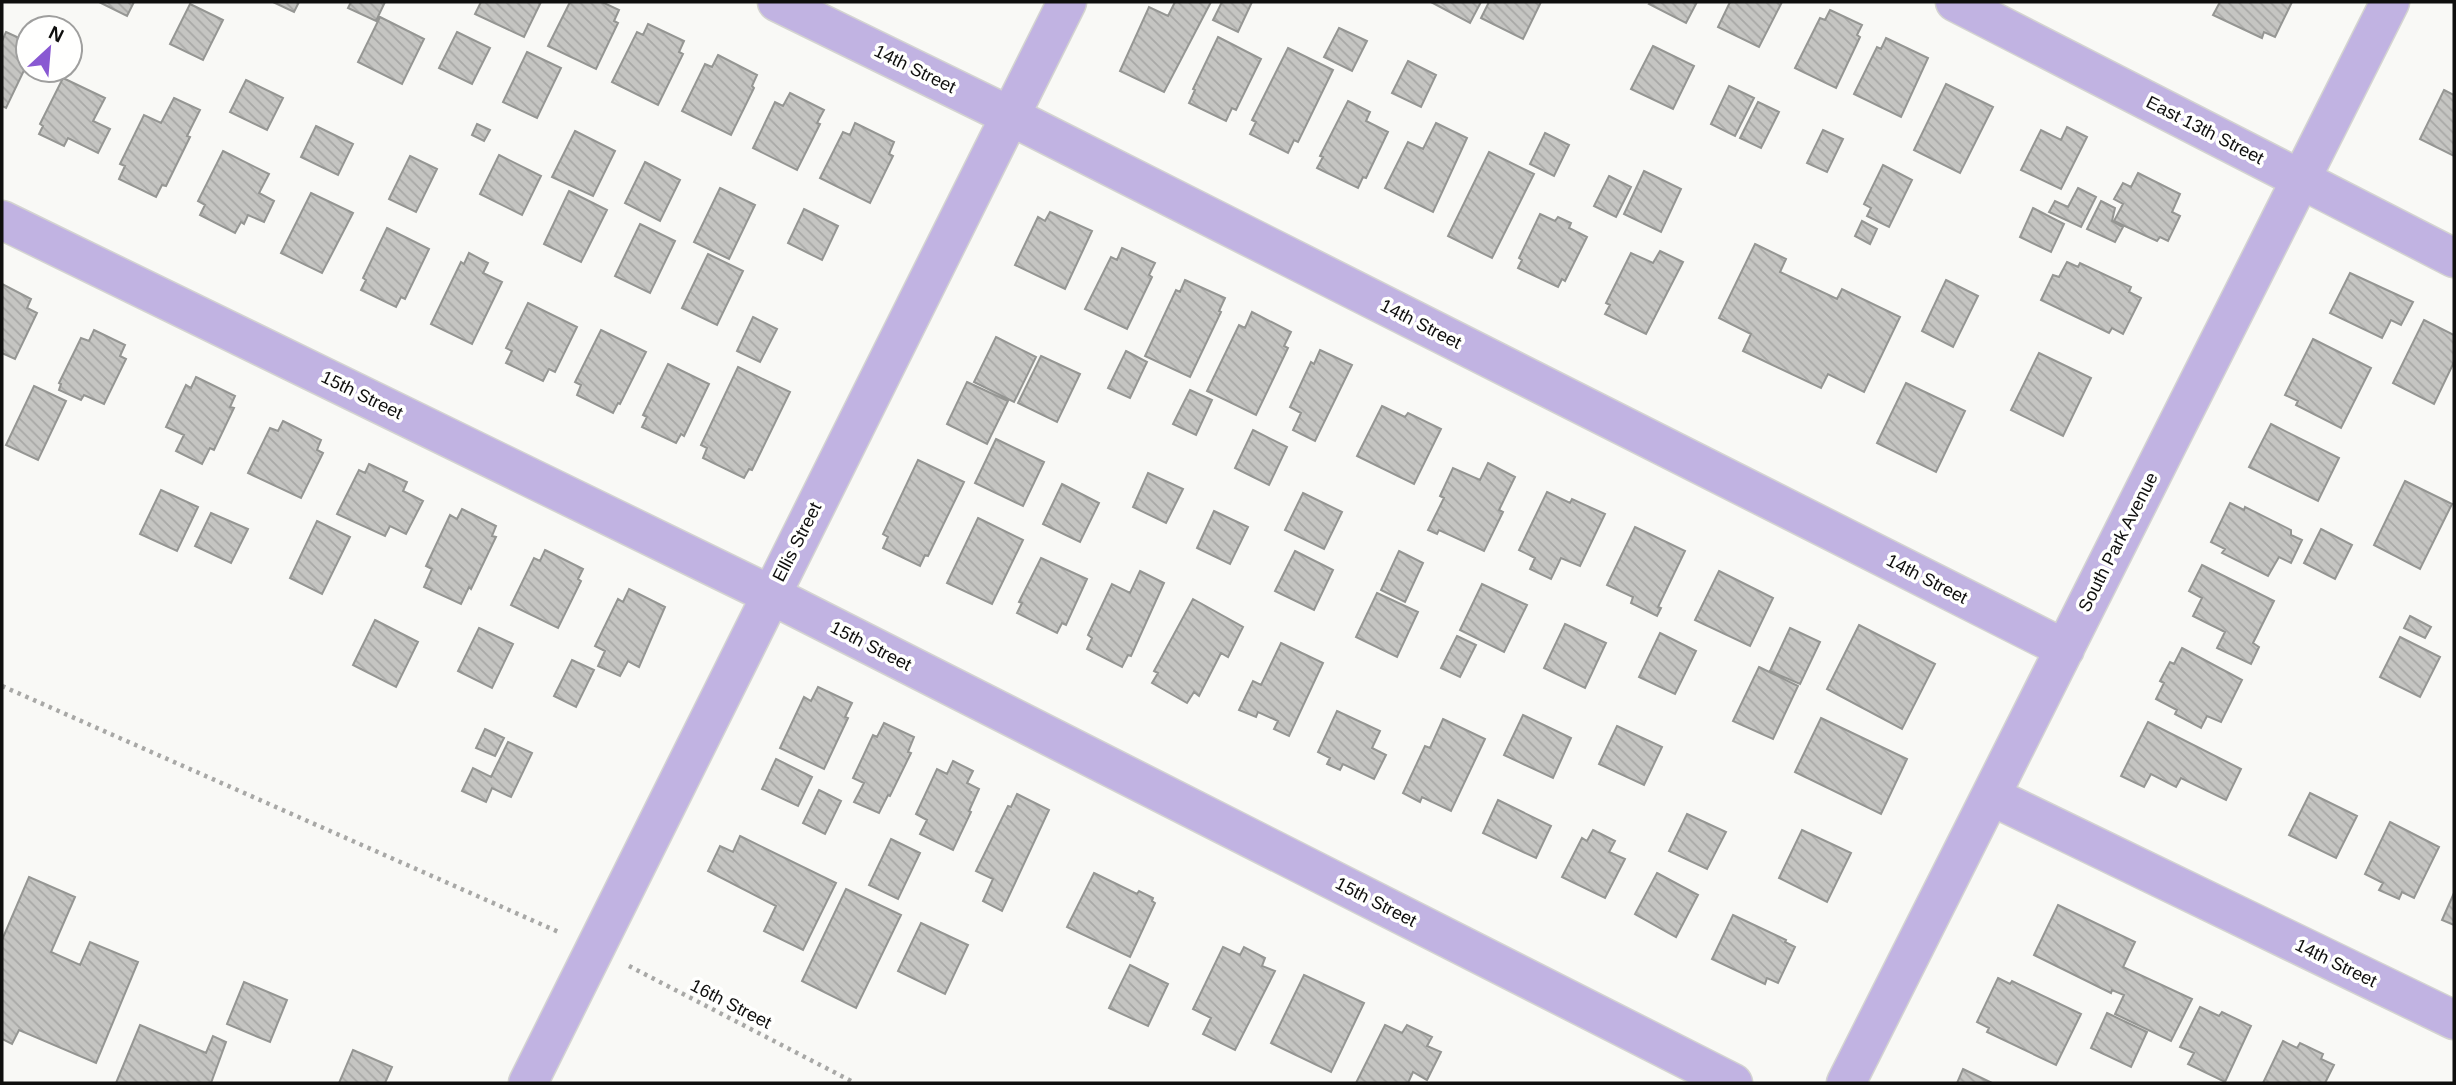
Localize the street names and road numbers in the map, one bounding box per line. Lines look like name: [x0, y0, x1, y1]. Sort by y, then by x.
street label: 14th Street: [871, 41, 959, 97]
street label: East 13th Street: [2143, 92, 2267, 168]
street label: 14th Street: [1377, 295, 1465, 353]
street label: 15th Street: [318, 367, 406, 423]
street label: South Park Avenue: [2074, 469, 2162, 615]
street label: Ellis Street: [769, 499, 825, 585]
street label: 14th Street: [1883, 550, 1971, 608]
street label: 15th Street: [827, 617, 915, 675]
street label: 15th Street: [1332, 873, 1420, 931]
street label: 14th Street: [2292, 935, 2380, 991]
street label: 16th Street: [687, 975, 775, 1033]

